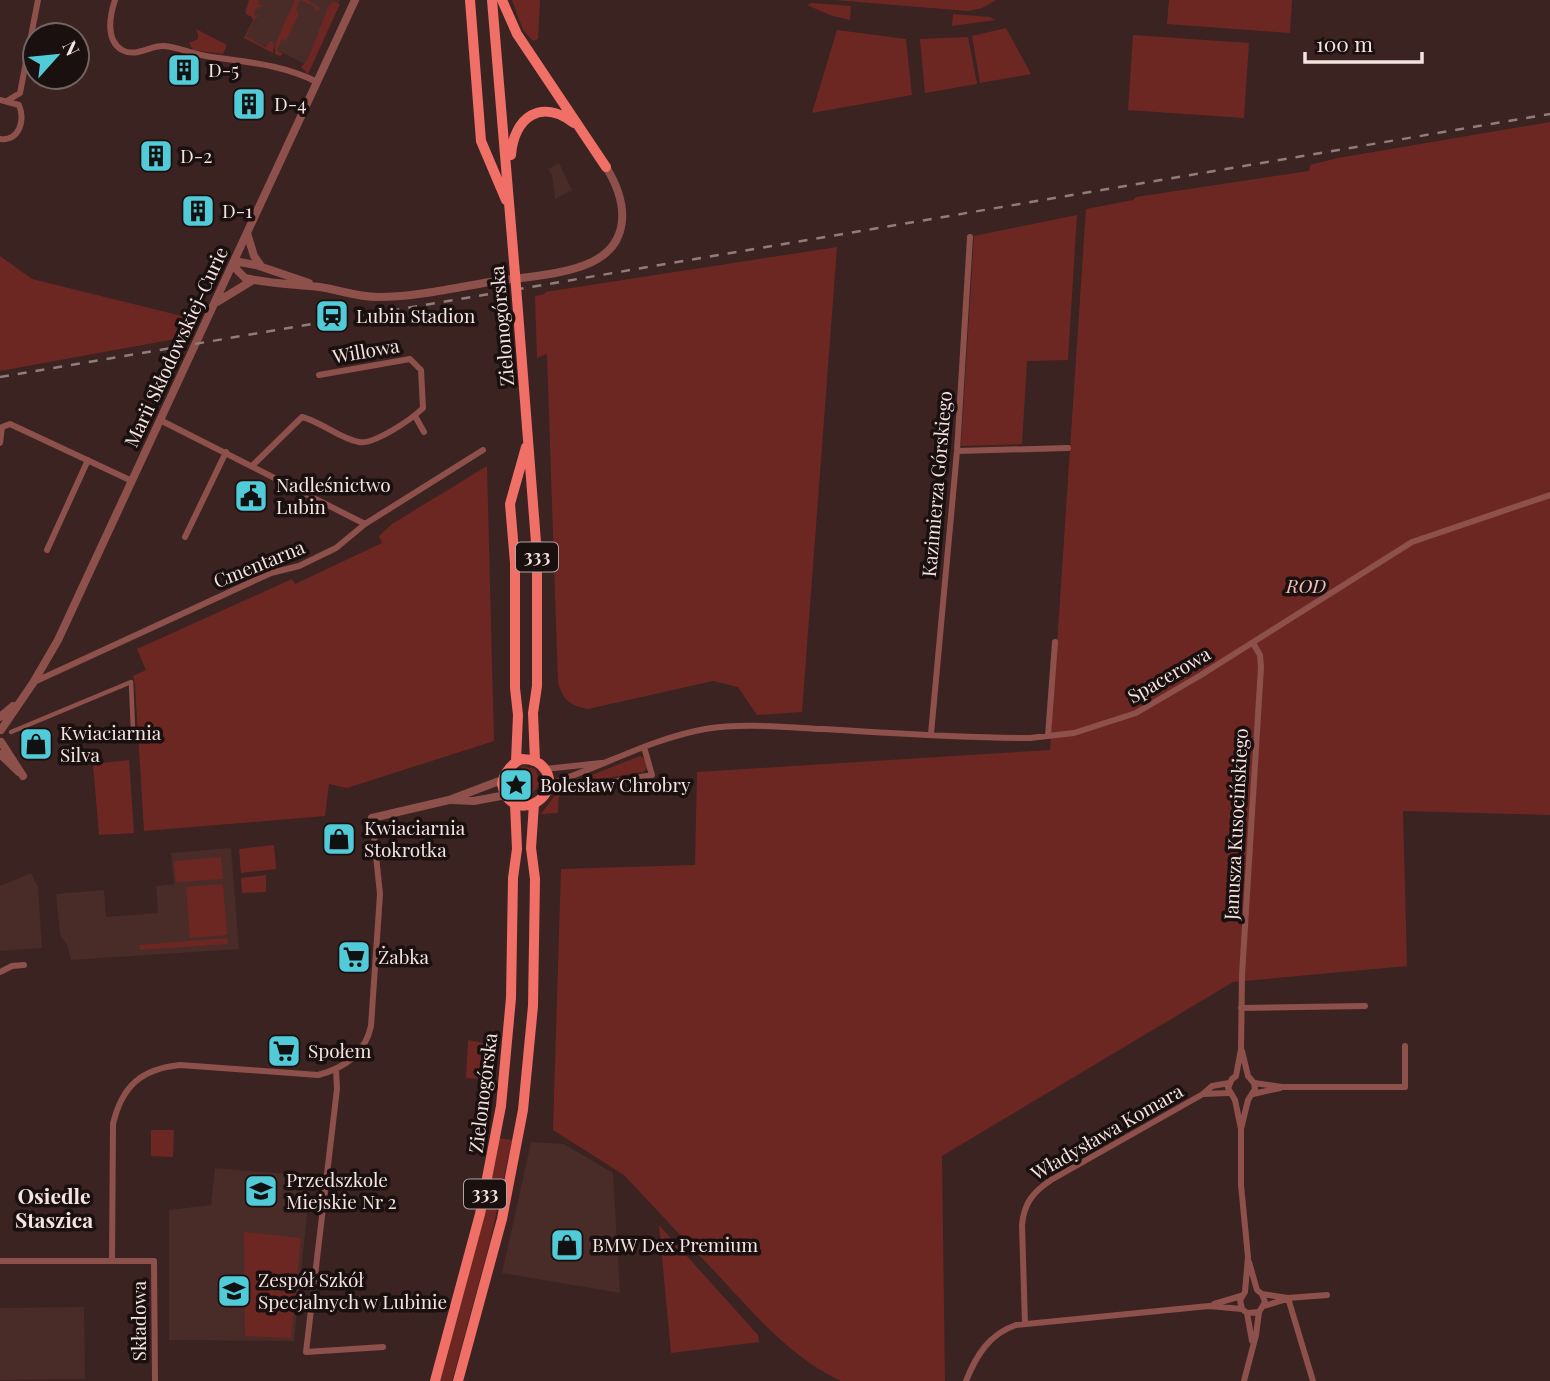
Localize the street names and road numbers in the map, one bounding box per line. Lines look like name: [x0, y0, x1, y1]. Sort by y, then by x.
street label: Marii Skłodowskiej-Curie: [117, 242, 233, 451]
street label: Zielonogórska: [483, 264, 519, 387]
street label: Willowa: [329, 331, 402, 369]
street label: Kazimierza Górskiego: [915, 390, 957, 578]
street label: Cmentarna: [209, 533, 309, 593]
road number: 333: [516, 542, 558, 572]
street label: Spacerowa: [1122, 640, 1215, 708]
street label: Janusza Kusocińskiego: [1217, 727, 1253, 922]
street label: Zielonogórska: [462, 1031, 502, 1154]
street label: Władysława Komara: [1025, 1077, 1188, 1186]
road number: 333: [464, 1180, 506, 1209]
street label: Składowa: [125, 1280, 151, 1361]

